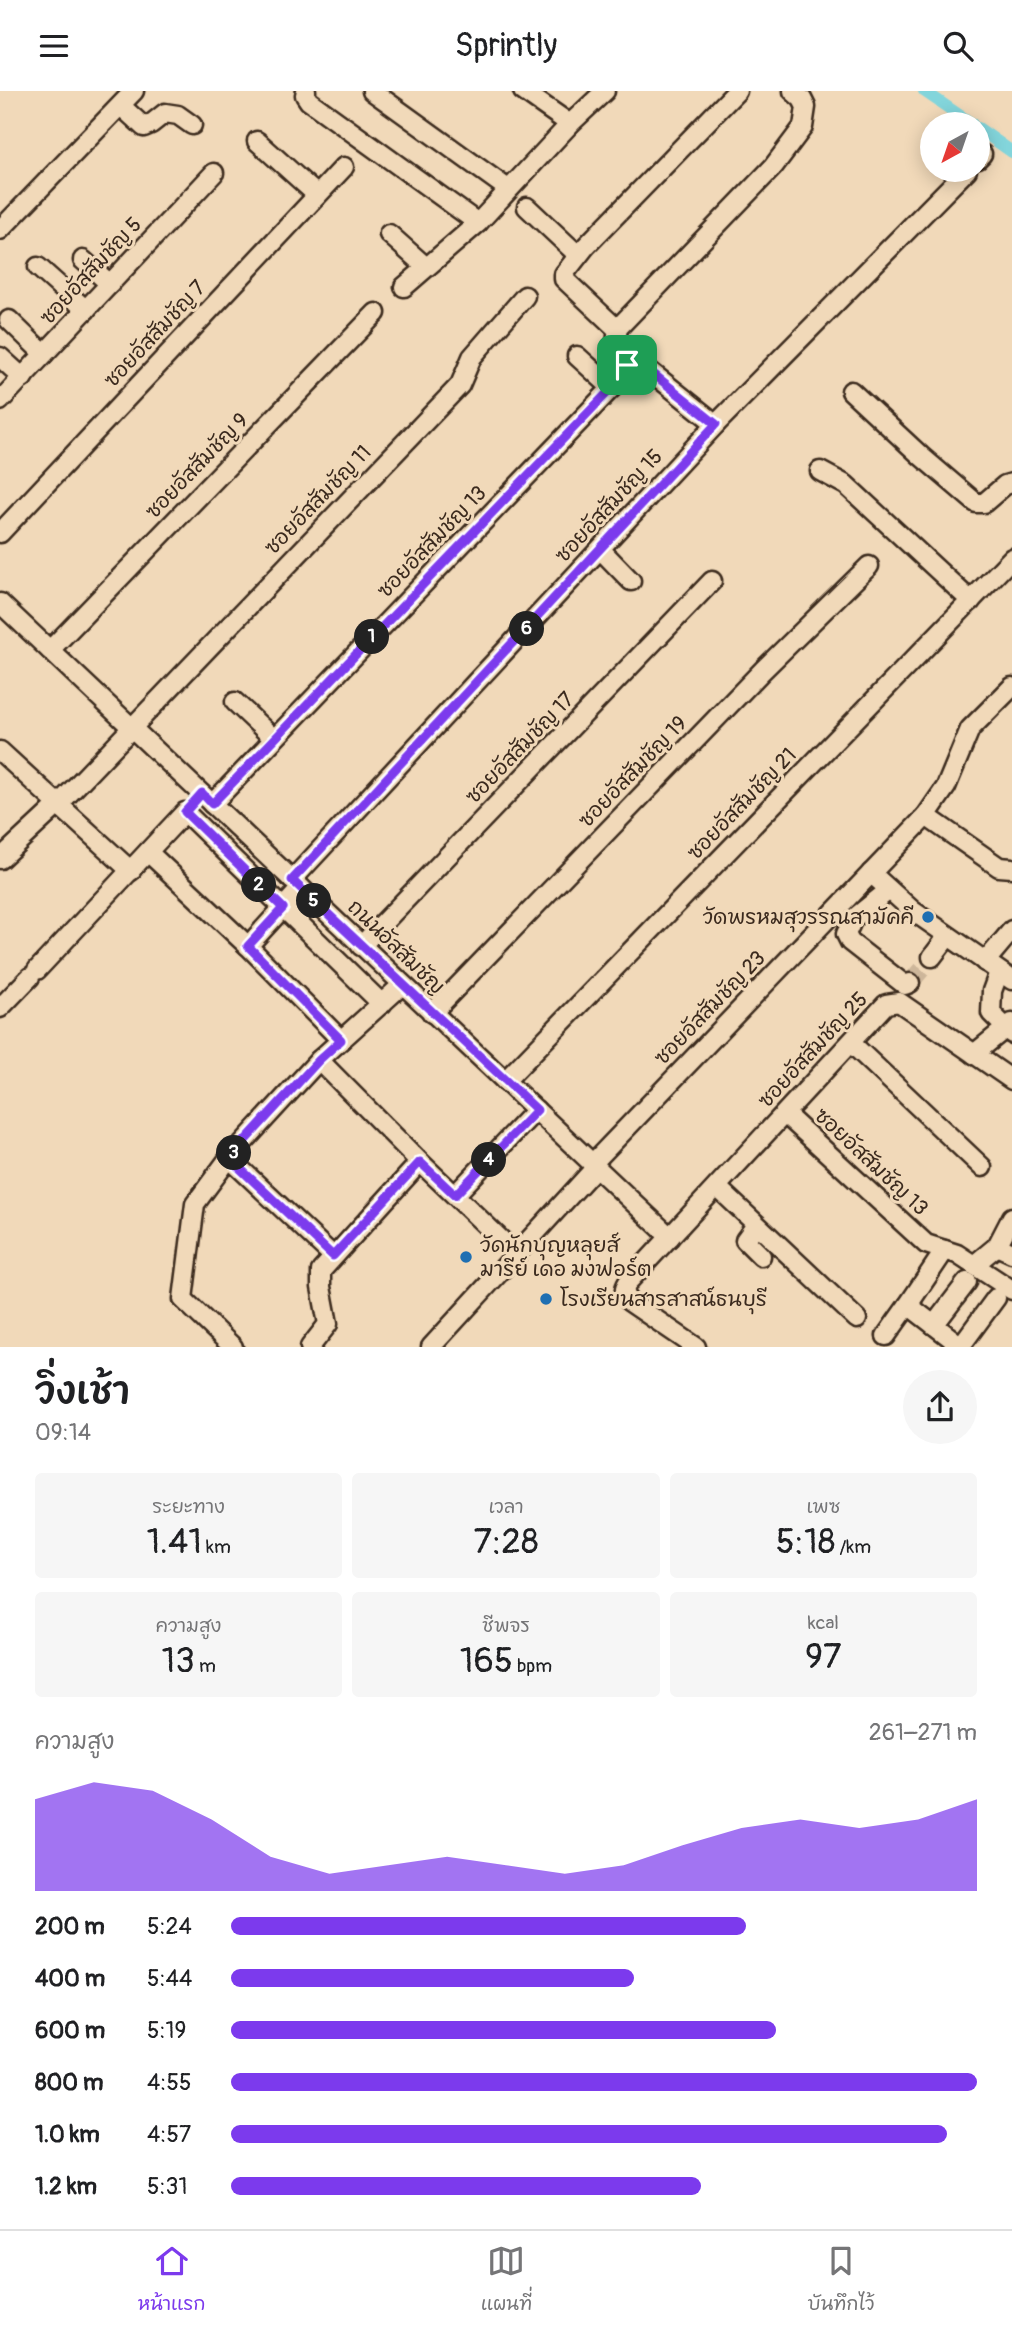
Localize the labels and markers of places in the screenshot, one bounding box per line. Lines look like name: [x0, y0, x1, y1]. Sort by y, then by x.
pin: [597, 335, 657, 395]
pin: 6: [510, 611, 544, 647]
pin: 1: [354, 619, 390, 655]
pin: 2: [242, 867, 276, 903]
pin: 5: [296, 883, 332, 919]
place label: วัดพรหมสุวรรณสามัคคี: [703, 904, 914, 933]
marker: วัดพรหมสุวรรณสามัคคี: [920, 909, 936, 925]
pin: 3: [216, 1135, 252, 1171]
pin: 4: [472, 1143, 506, 1177]
place label: วัดนักบุญหลุยส์ มารีย์ เดอ มงฟอร์ต: [480, 1232, 652, 1283]
marker: วัดนักบุญหลุยส์ มารีย์ เดอ มงฟอร์ต: [458, 1249, 474, 1265]
place label: โรงเรียนสารสาสน์ธนบุรี: [560, 1286, 767, 1315]
marker: โรงเรียนสารสาสน์ธนบุรี: [538, 1291, 554, 1307]

